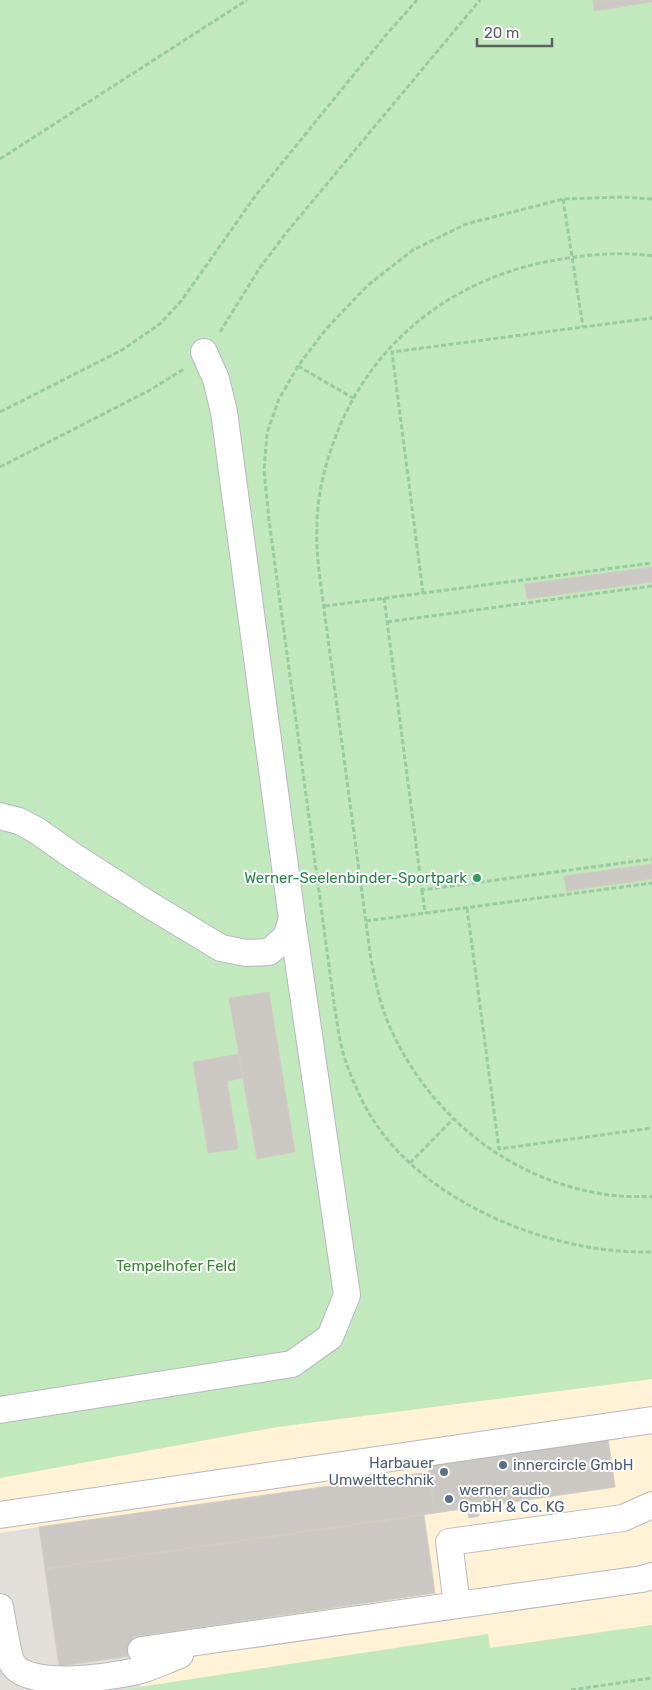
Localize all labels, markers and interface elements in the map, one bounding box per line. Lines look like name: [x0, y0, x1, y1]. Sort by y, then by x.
scale bar: [477, 15, 552, 47]
text: 20 m: [484, 24, 519, 42]
place label: Werner-Seelenbinder-Sportpark: [244, 869, 467, 887]
marker: Werner-Seelenbinder-Sportpark: [471, 872, 483, 884]
park label: Tempelhofer Feld: [116, 1257, 236, 1275]
place label: Harbauer Umwelttechnik: [328, 1454, 434, 1489]
place label: innercircle GmbH: [513, 1456, 633, 1474]
marker: innercircle GmbH: [497, 1459, 509, 1471]
marker: Harbauer Umwelttechnik: [438, 1466, 450, 1478]
place label: werner audio GmbH & Co. KG: [459, 1481, 565, 1516]
marker: werner audio GmbH & Co. KG: [443, 1493, 455, 1505]

